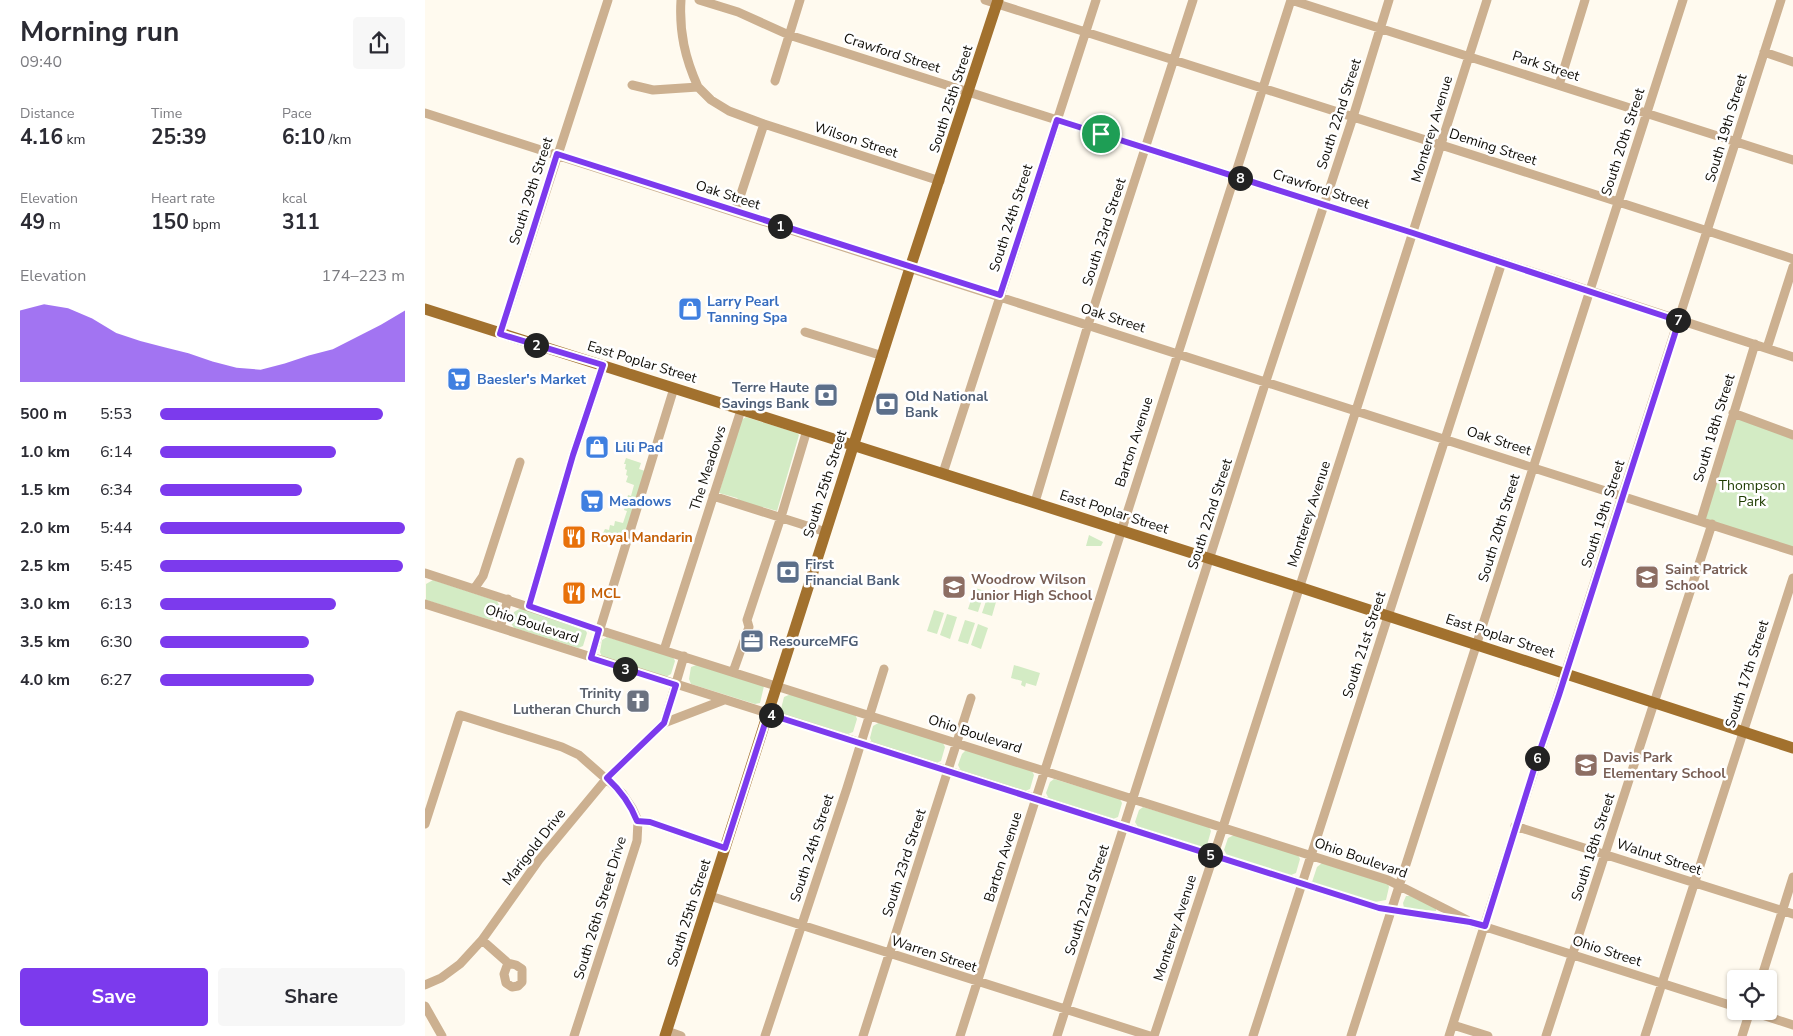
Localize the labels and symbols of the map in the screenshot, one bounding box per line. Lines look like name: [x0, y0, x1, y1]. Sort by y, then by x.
street label: Crawford Street: [841, 28, 943, 78]
street label: South 25th Street: [925, 43, 977, 155]
street label: Park Street: [1510, 46, 1582, 86]
street label: South 22nd Street: [1312, 56, 1366, 172]
street label: South 19th Street: [1701, 72, 1752, 184]
street label: Monterey Avenue: [1407, 73, 1457, 185]
street label: South 20th Street: [1597, 86, 1649, 198]
pin: [1080, 113, 1122, 155]
street label: Wilson Street: [812, 118, 900, 163]
street label: Deming Street: [1447, 124, 1539, 170]
street label: South 29th Street: [505, 135, 557, 247]
street label: South 24th Street: [985, 162, 1037, 274]
street label: Crawford Street: [1270, 164, 1372, 214]
pin: 8: [1227, 166, 1253, 190]
street label: Oak Street: [693, 176, 763, 214]
street label: South 23rd Street: [1078, 176, 1130, 288]
pin: 1: [767, 214, 793, 238]
place label: Larry Pearl Tanning Spa: [707, 292, 788, 327]
shop icon: Larry Pearl Tanning Spa: [677, 296, 703, 322]
street label: Oak Street: [1078, 299, 1148, 337]
pin: 7: [1665, 308, 1691, 332]
pin: 2: [523, 332, 549, 358]
street label: East Poplar Street: [585, 336, 699, 388]
supermarket icon: Baesler's Market: [446, 366, 472, 392]
place label: Baesler's Market: [477, 370, 586, 389]
street label: South 18th Street: [1689, 372, 1740, 484]
place label: Terre Haute Savings Bank: [721, 378, 809, 413]
bank icon: Terre Haute Savings Bank: [813, 382, 839, 408]
place label: Old National Bank: [905, 387, 989, 422]
bank icon: Old National Bank: [874, 391, 900, 417]
street label: Barton Avenue: [1110, 394, 1158, 490]
street label: Oak Street: [1464, 422, 1534, 460]
street label: The Meadows: [685, 423, 731, 513]
street label: South 25th Street: [799, 428, 851, 540]
shop icon: Lili Pad: [584, 434, 610, 460]
place label: Lili Pad: [615, 438, 663, 457]
street label: South 22nd Street: [1183, 456, 1237, 572]
street label: Monterey Avenue: [1283, 458, 1335, 570]
street label: South 19th Street: [1577, 458, 1629, 570]
street label: South 20th Street: [1474, 472, 1525, 584]
park label: Thompson Park: [1719, 476, 1785, 511]
street label: East Poplar Street: [1057, 485, 1171, 539]
supermarket icon: Meadows: [579, 488, 605, 514]
place label: Meadows: [609, 492, 672, 511]
restaurant icon: Royal Mandarin: [561, 524, 587, 550]
place label: Royal Mandarin: [591, 528, 693, 547]
place label: First Financial Bank: [805, 555, 900, 590]
bank icon: First Financial Bank: [775, 559, 801, 585]
place label: Saint Patrick School: [1665, 560, 1748, 595]
school or university icon: Saint Patrick School: [1634, 564, 1660, 590]
place label: Woodrow Wilson Junior High School: [970, 570, 1093, 605]
school or university icon: Woodrow Wilson Junior High School: [941, 574, 967, 600]
restaurant icon: MCL: [561, 580, 587, 606]
place label: MCL: [591, 584, 621, 603]
street label: South 21st Street: [1338, 589, 1390, 701]
street label: Ohio Boulevard: [483, 600, 581, 648]
street label: East Poplar Street: [1443, 609, 1557, 663]
street label: South 17th Street: [1721, 618, 1773, 730]
office icon: ResourceMFG: [739, 628, 765, 654]
place label: ResourceMFG: [769, 632, 859, 651]
pin: 3: [613, 656, 637, 682]
place label: Trinity Lutheran Church: [513, 684, 622, 719]
church icon: Trinity Lutheran Church: [625, 688, 651, 714]
pin: 4: [759, 702, 783, 728]
street label: Ohio Boulevard: [926, 710, 1024, 758]
pin: 6: [1525, 746, 1549, 770]
place label: Davis Park Elementary School: [1603, 748, 1726, 783]
school or university icon: Davis Park Elementary School: [1573, 752, 1599, 778]
street label: South 18th Street: [1567, 791, 1619, 903]
street label: South 24th Street: [786, 792, 838, 904]
street label: Marigold Drive: [498, 805, 570, 889]
street label: South 23rd Street: [878, 807, 930, 919]
street label: Barton Avenue: [979, 809, 1027, 905]
street label: Ohio Boulevard: [1312, 833, 1410, 883]
street label: South 26th Street Drive: [569, 834, 631, 982]
street label: Walnut Street: [1614, 834, 1704, 880]
street label: South 22nd Street: [1060, 842, 1114, 958]
pin: 5: [1197, 842, 1223, 868]
street label: South 25th Street: [663, 857, 715, 969]
street label: Monterey Avenue: [1149, 872, 1201, 984]
street label: Warren Street: [889, 931, 979, 977]
street label: Ohio Street: [1570, 931, 1644, 971]

